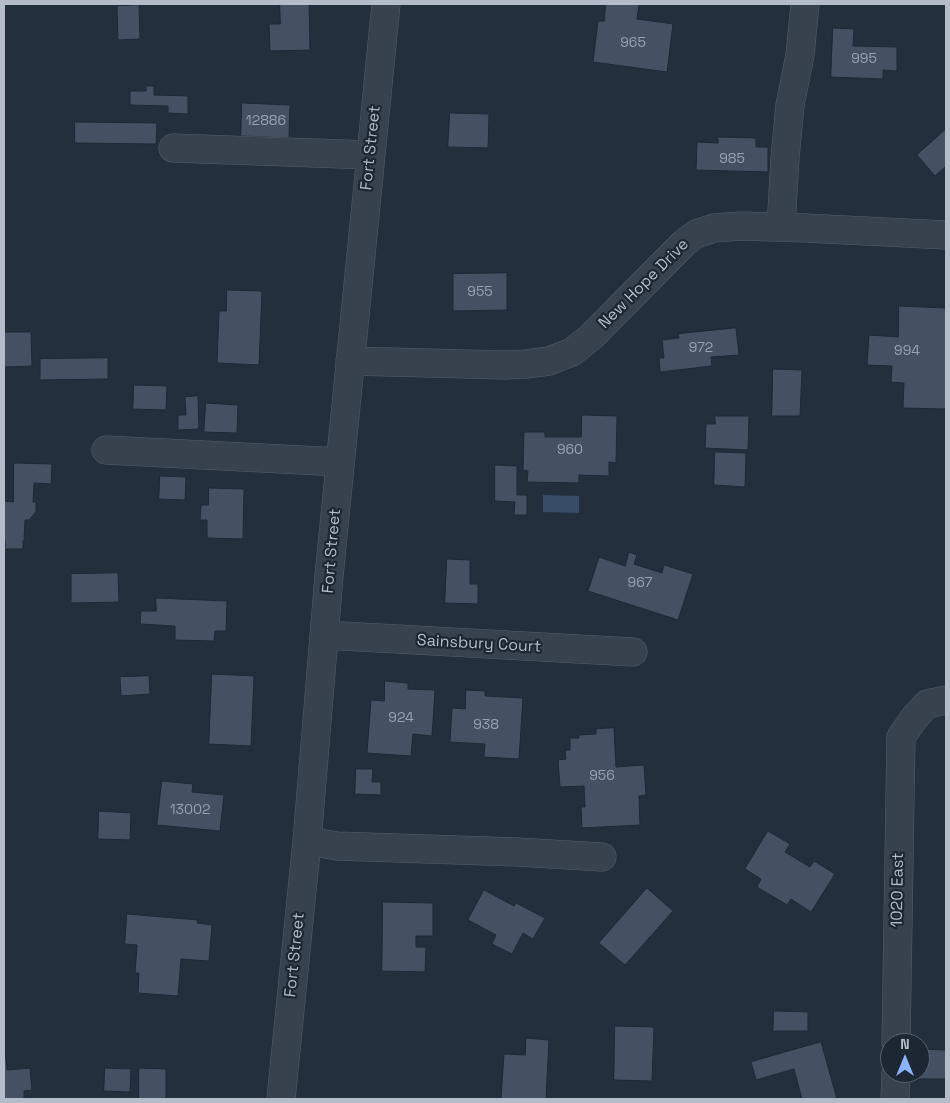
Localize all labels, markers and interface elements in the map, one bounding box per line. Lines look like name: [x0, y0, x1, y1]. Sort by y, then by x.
house number: 965: [620, 35, 646, 51]
house number: 995: [851, 51, 877, 67]
street label: Fort Street: [357, 105, 385, 191]
house number: 12886: [246, 113, 286, 129]
house number: 985: [719, 151, 745, 167]
street label: New Hope Drive: [595, 235, 693, 333]
house number: 955: [467, 284, 493, 300]
house number: 972: [689, 340, 713, 356]
house number: 994: [894, 343, 920, 359]
house number: 960: [557, 442, 583, 458]
street label: Fort Street: [319, 508, 345, 594]
house number: 967: [628, 575, 652, 591]
street label: Sainsbury Court: [416, 631, 542, 657]
house number: 924: [388, 710, 414, 726]
house number: 938: [473, 717, 499, 733]
house number: 956: [589, 768, 615, 784]
house number: 13002: [170, 802, 210, 818]
street label: 1020 East: [888, 852, 908, 928]
street label: Fort Street: [281, 912, 309, 998]
north arrow: [880, 1033, 930, 1083]
text: N: [900, 1035, 910, 1053]

